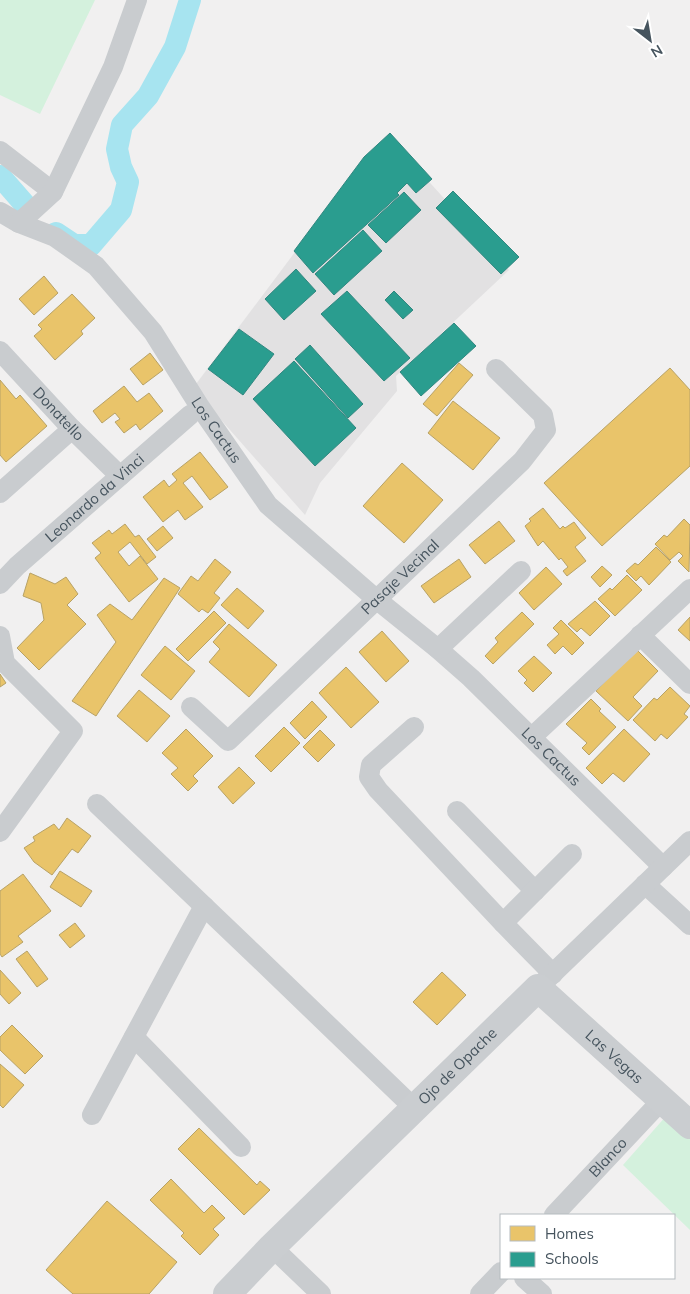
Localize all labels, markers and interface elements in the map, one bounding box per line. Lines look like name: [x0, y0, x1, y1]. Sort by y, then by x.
north arrow: [625, 15, 675, 65]
text: N: [648, 41, 666, 62]
street label: Donatello: [29, 383, 88, 445]
street label: Los Cactus: [187, 394, 246, 467]
street label: Leonardo da Vinci: [41, 449, 148, 546]
street label: Pasaje Vecinal: [357, 535, 443, 618]
street label: Los Cactus: [518, 723, 585, 790]
street label: Ojo de Opache: [414, 1023, 501, 1109]
street label: Las Vegas: [582, 1025, 648, 1087]
street label: Blanco: [585, 1133, 631, 1181]
legend: [500, 1214, 675, 1279]
text: Homes: [545, 1224, 594, 1243]
text: Schools: [545, 1249, 599, 1268]

